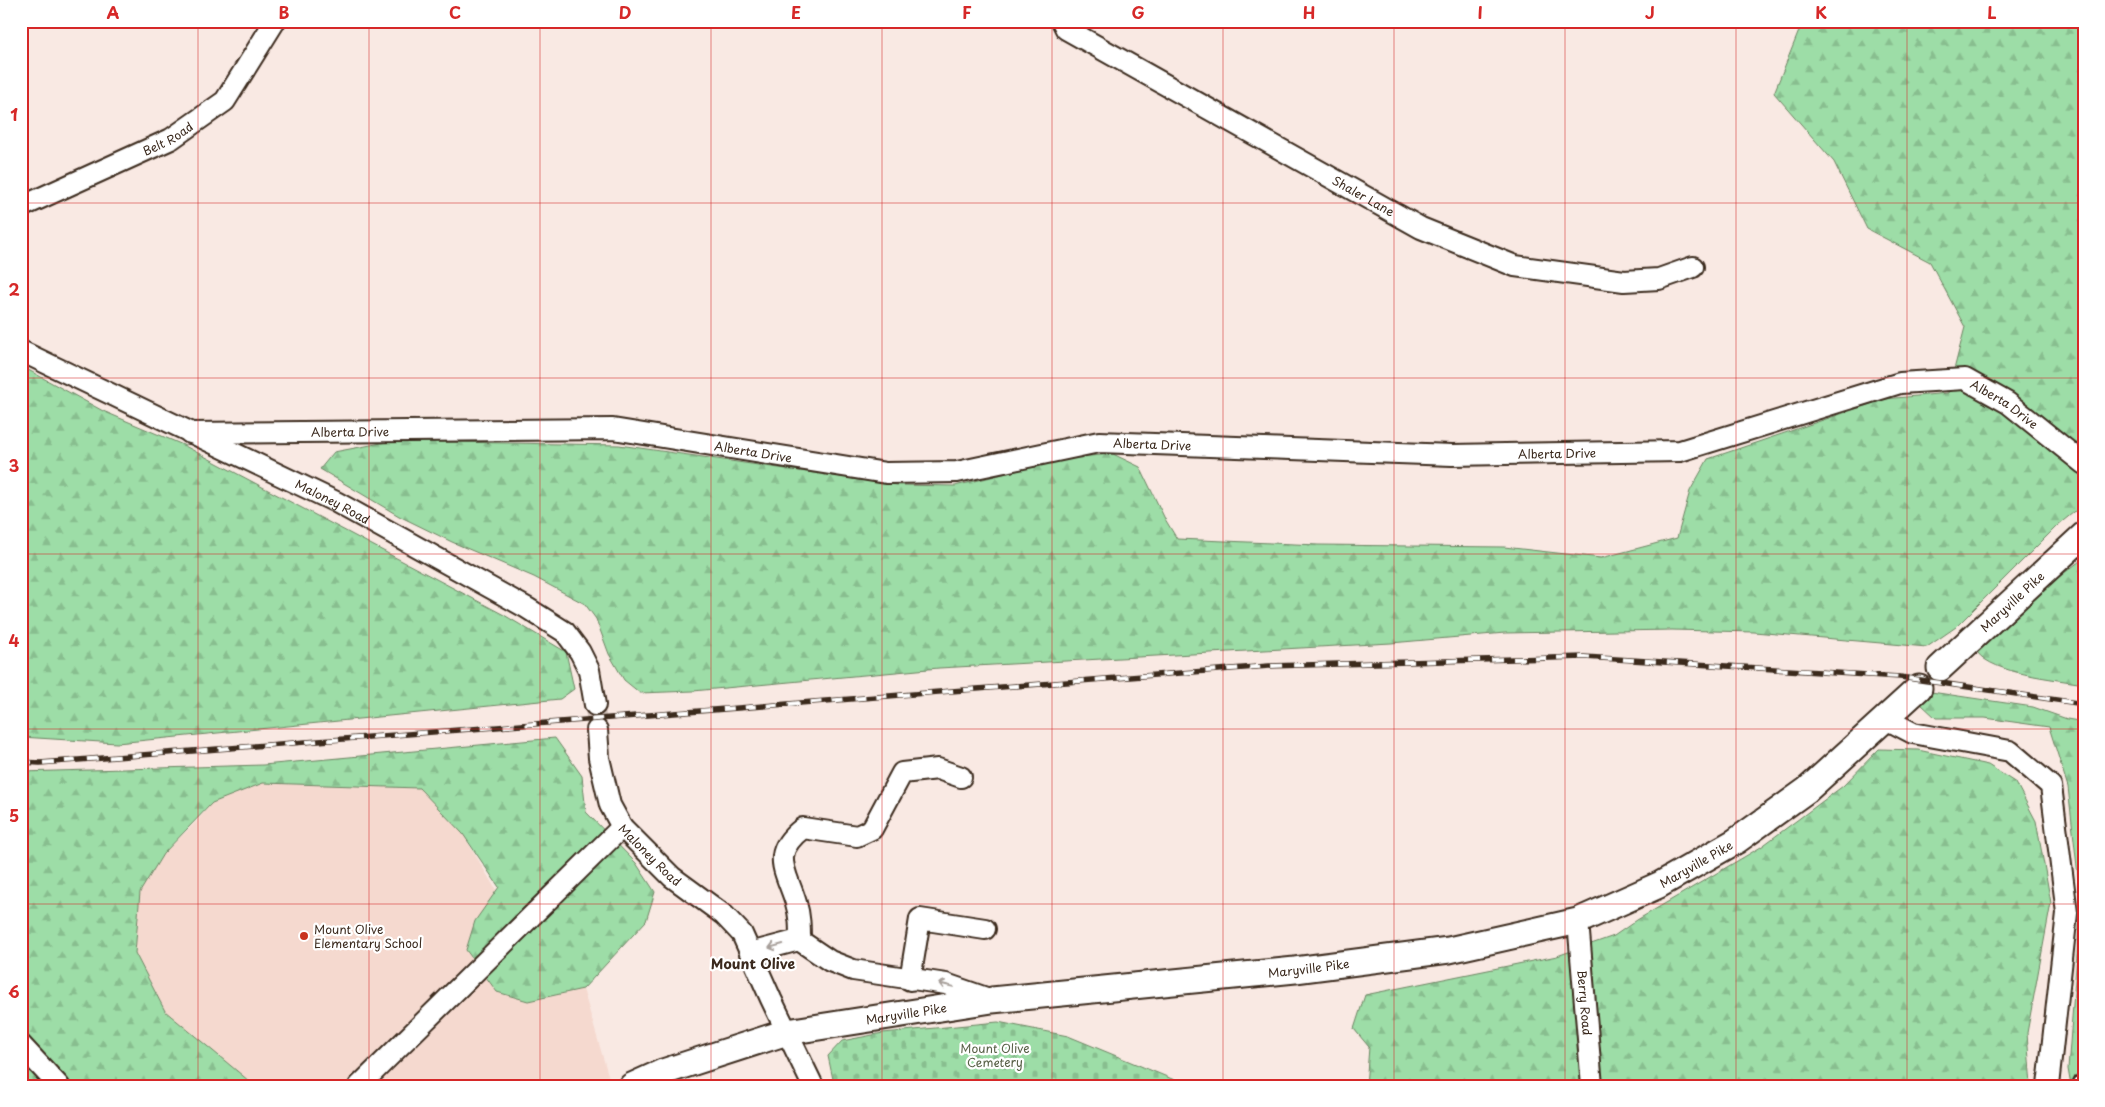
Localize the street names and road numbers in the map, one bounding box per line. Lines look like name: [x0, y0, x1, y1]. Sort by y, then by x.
street label: Belt Road: [140, 117, 197, 160]
street label: Shaler Lane: [1329, 171, 1398, 221]
street label: Alberta Drive: [1967, 375, 2042, 433]
street label: Alberta Drive: [311, 422, 389, 441]
street label: Alberta Drive: [1113, 434, 1192, 454]
street label: Alberta Drive: [713, 436, 793, 467]
street label: Alberta Drive: [1518, 443, 1596, 463]
street label: Maloney Road: [292, 475, 373, 528]
street label: Maryville Pike: [1976, 567, 2048, 636]
street label: Maloney Road: [615, 820, 685, 890]
street label: Maryville Pike: [1656, 836, 1736, 892]
street label: Maryville Pike: [1267, 954, 1350, 982]
street label: Berry Road: [1573, 969, 1597, 1036]
street label: Maryville Pike: [865, 998, 948, 1029]

